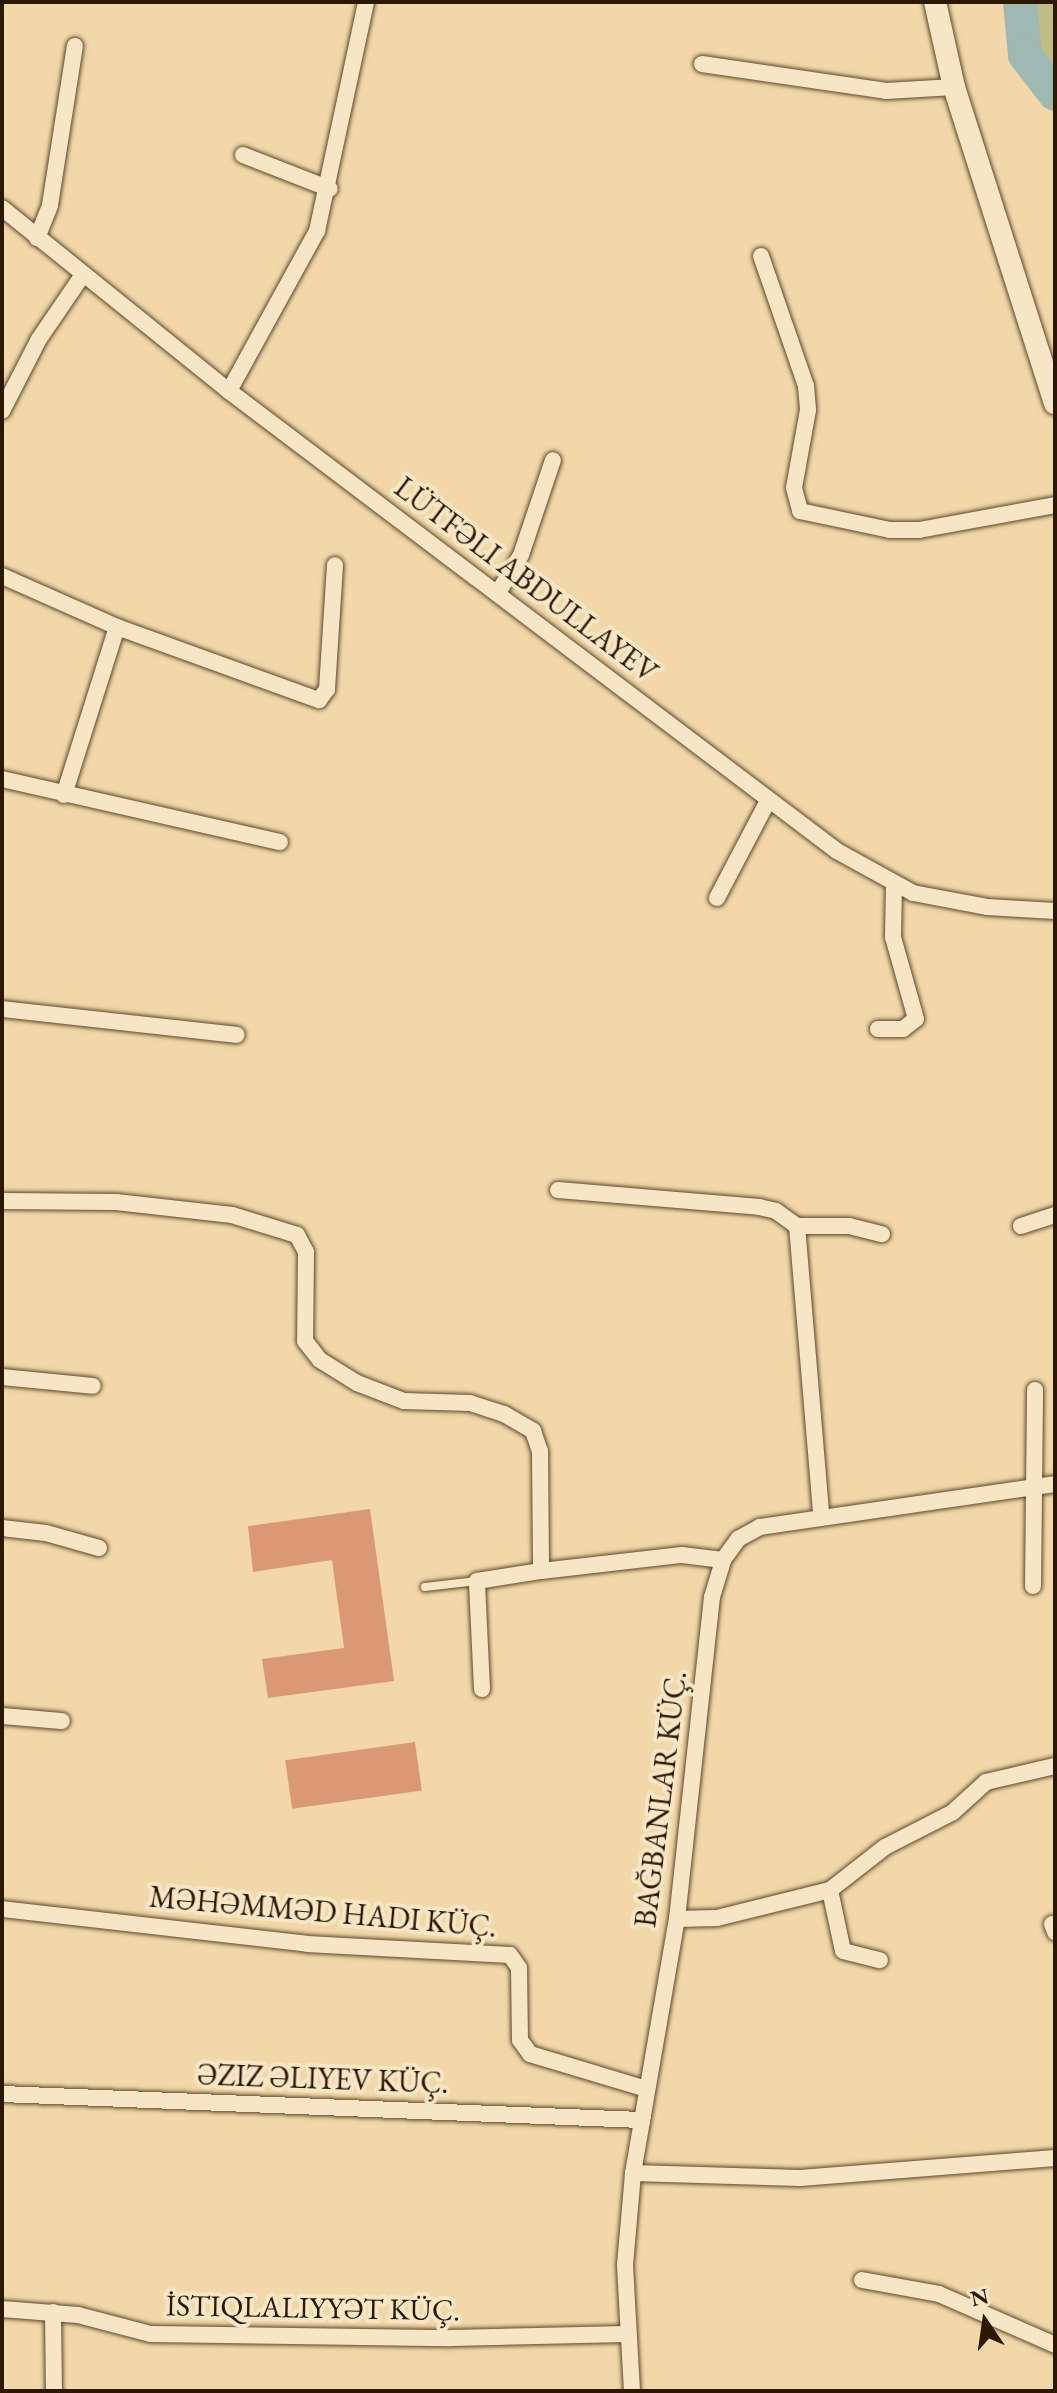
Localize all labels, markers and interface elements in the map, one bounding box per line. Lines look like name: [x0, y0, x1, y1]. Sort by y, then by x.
street label: LÜTFƏLI ABDULLAYEV: [387, 469, 665, 691]
street label: BAĞBANLAR KÜÇ.: [627, 1669, 695, 1929]
street label: MƏHƏMMƏD HADI KÜÇ.: [148, 1879, 498, 1945]
street label: ƏZIZ ƏLIYEV KÜÇ.: [197, 2057, 449, 2101]
north arrow: [945, 2281, 1025, 2361]
text: N: [968, 2281, 991, 2313]
street label: İSTIQLALIYYƏT KÜÇ.: [166, 2287, 460, 2329]

